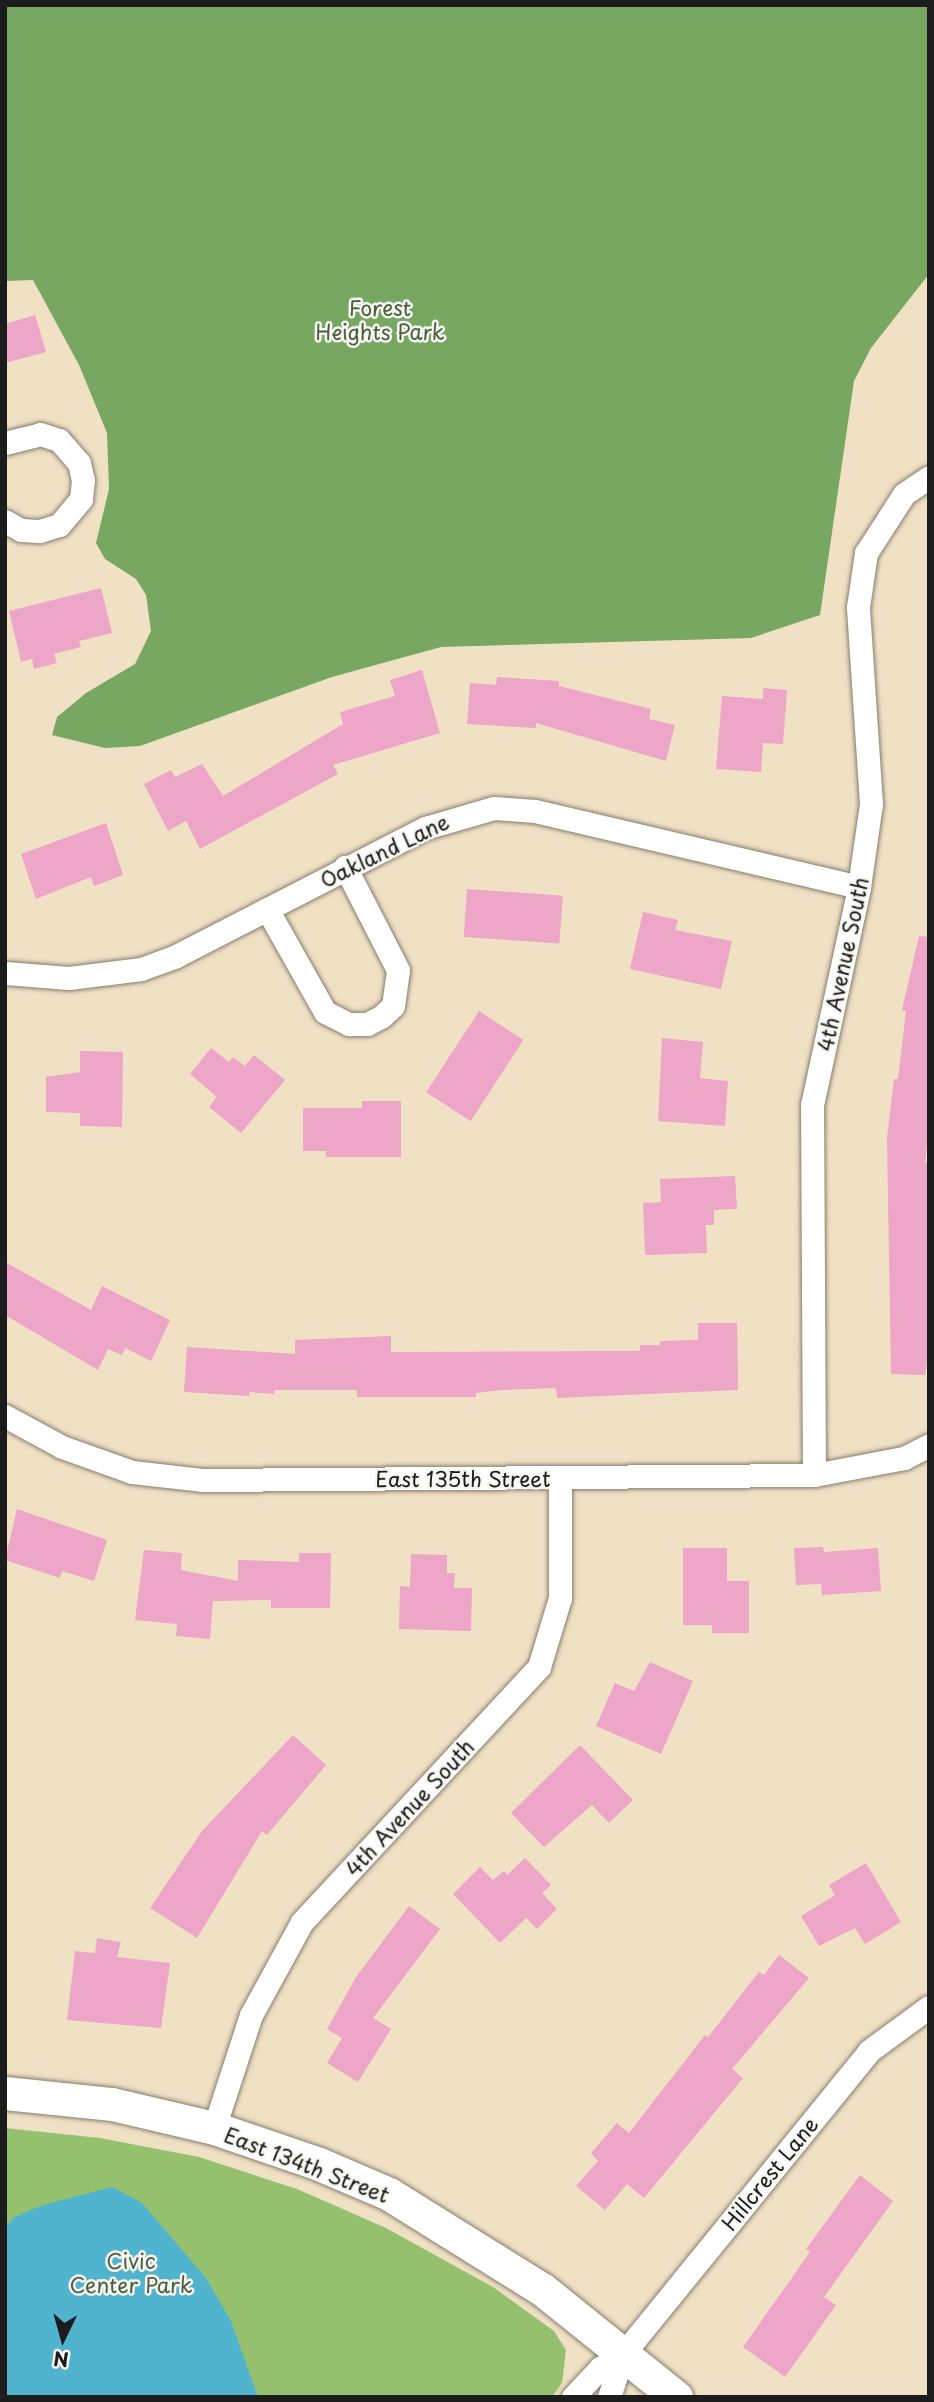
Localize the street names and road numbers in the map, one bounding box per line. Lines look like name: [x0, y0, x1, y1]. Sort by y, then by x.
street label: Oakland Lane: [315, 808, 453, 892]
street label: 4th Avenue South: [811, 874, 873, 1054]
street label: East 135th Street: [375, 1465, 551, 1491]
street label: 4th Avenue South: [339, 1733, 479, 1881]
street label: Hillcrest Lane: [715, 2111, 823, 2235]
street label: East 134th Street: [220, 2121, 394, 2207]

